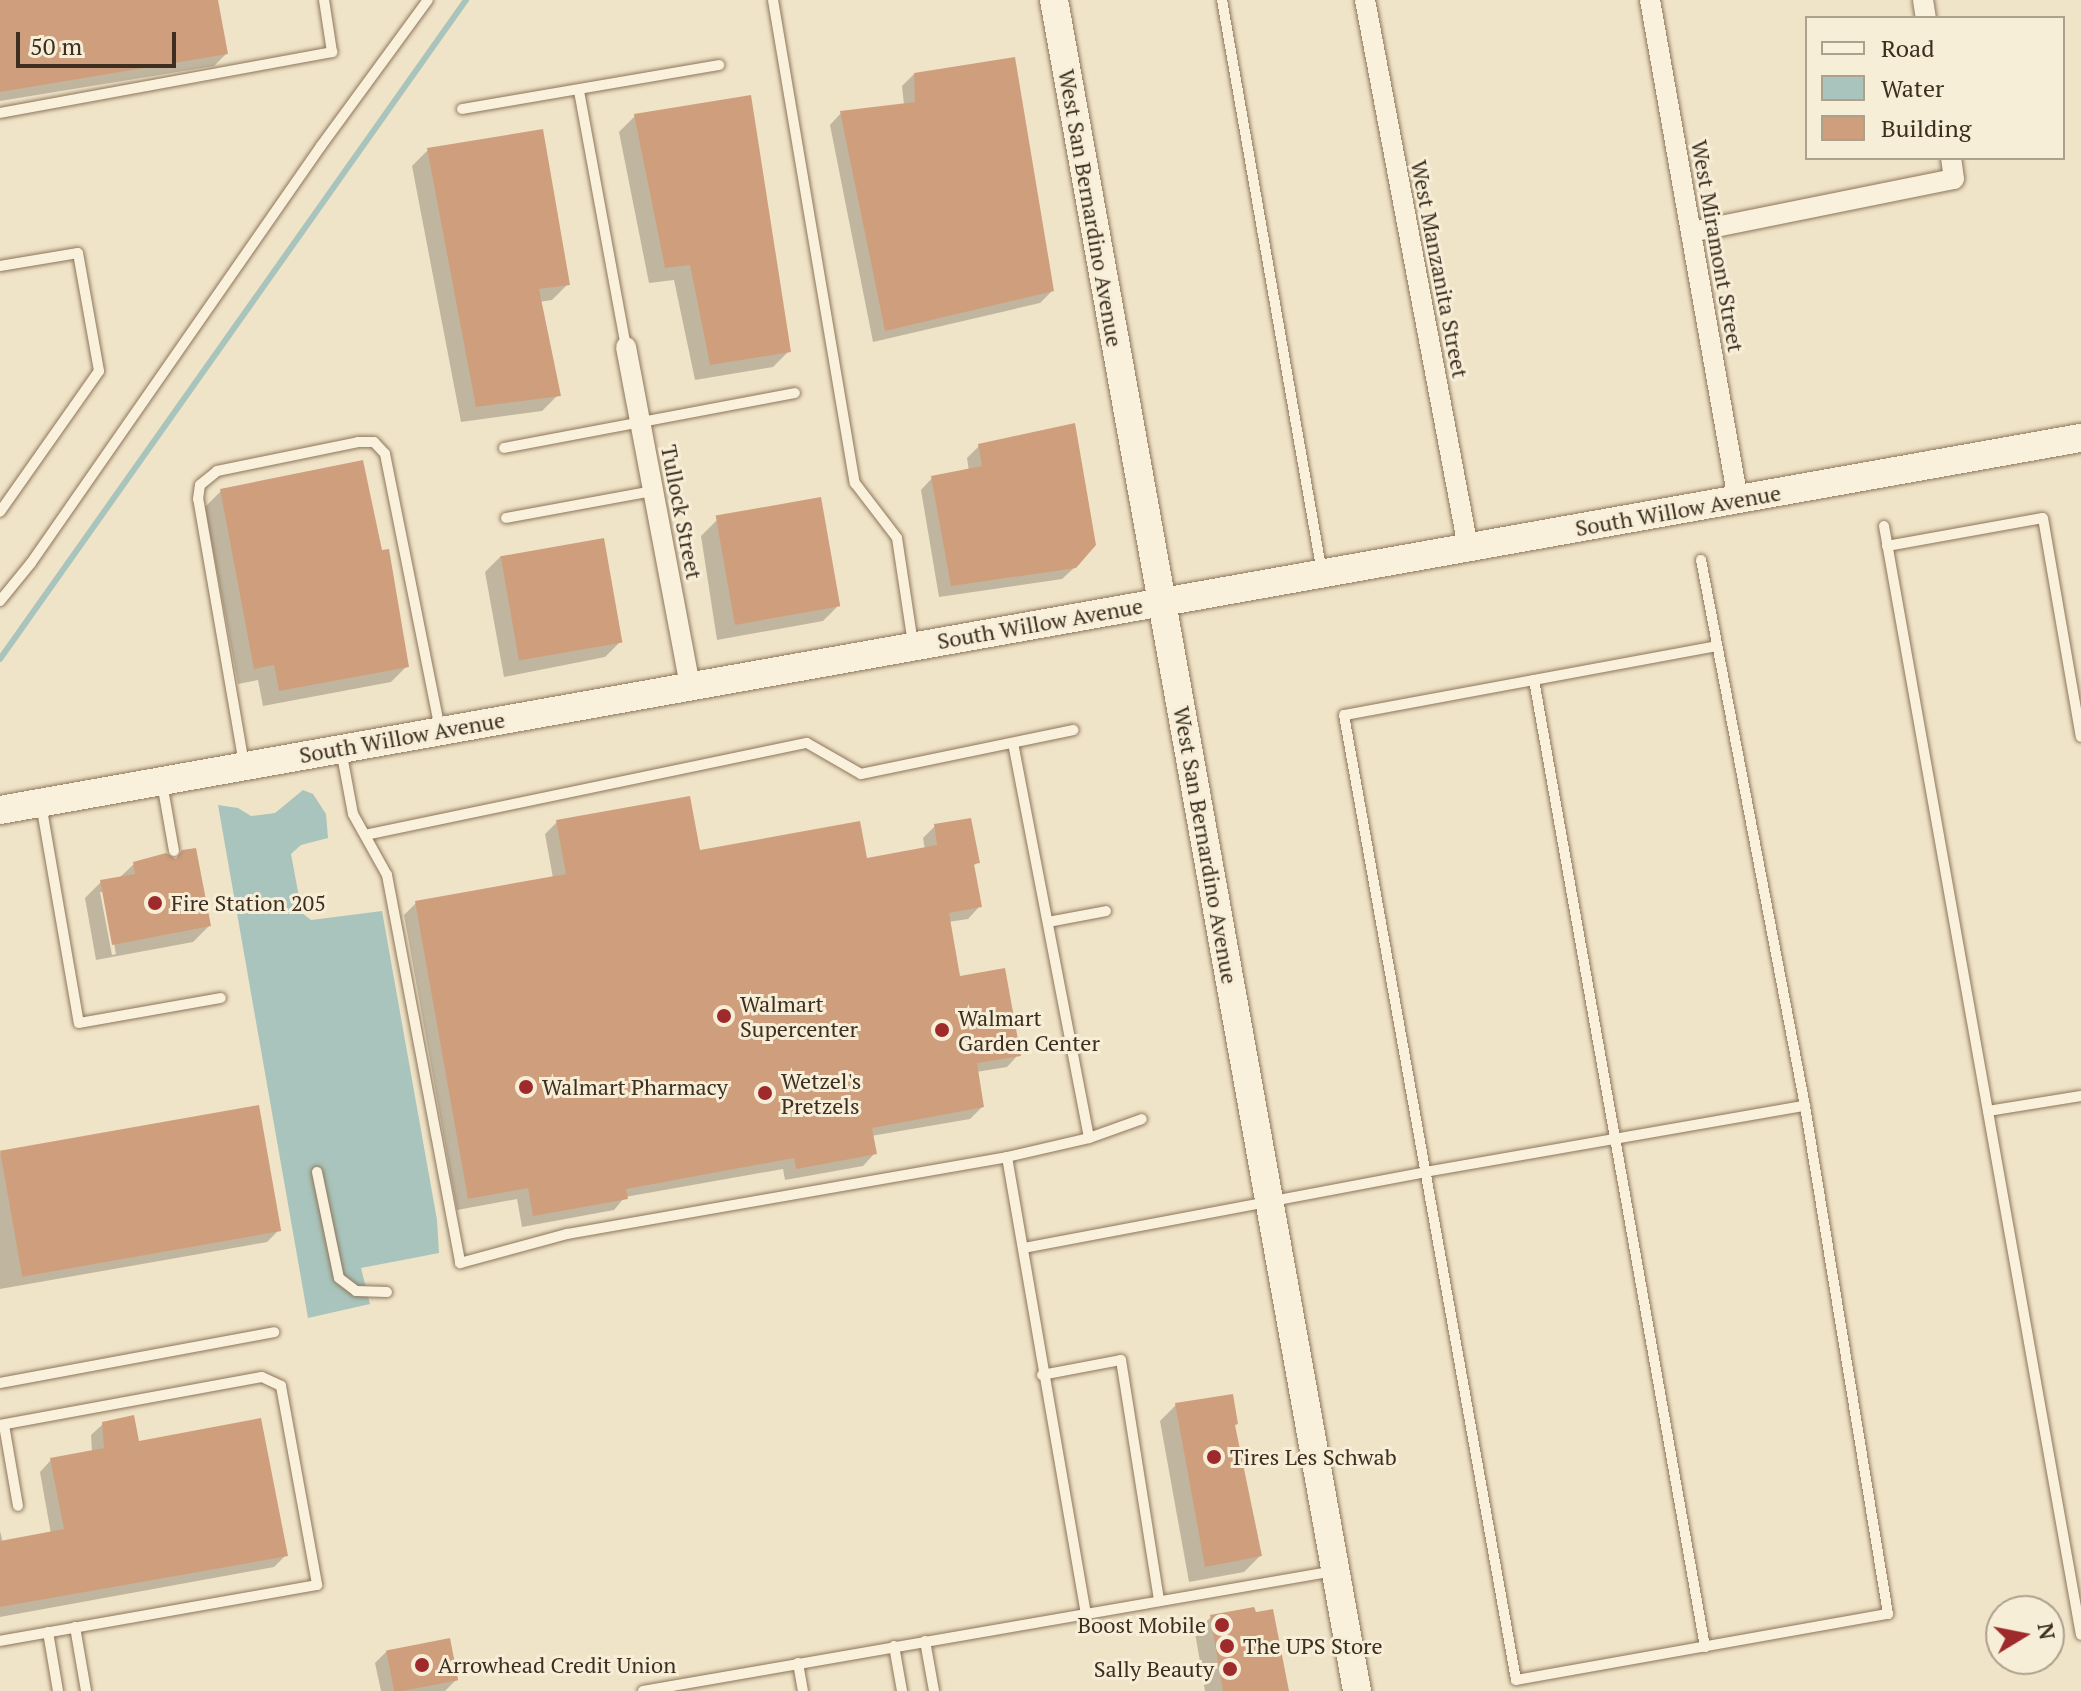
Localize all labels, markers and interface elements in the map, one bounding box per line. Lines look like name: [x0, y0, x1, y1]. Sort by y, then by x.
scale bar: [20, 16, 180, 66]
legend: [1805, 16, 2065, 160]
text: 50 m: [30, 30, 82, 62]
text: Road: [1881, 32, 1935, 64]
street label: West San Bernardino Avenue: [1054, 67, 1128, 349]
text: Water: [1881, 72, 1944, 104]
text: Building: [1881, 112, 1971, 144]
street label: West Miramont Street: [1686, 138, 1750, 354]
street label: West Manzanita Street: [1406, 158, 1474, 380]
street label: Tullock Street: [656, 442, 708, 582]
street label: South Willow Avenue: [1573, 479, 1783, 541]
street label: South Willow Avenue: [935, 592, 1145, 654]
street label: West San Bernardino Avenue: [1169, 704, 1243, 986]
street label: South Willow Avenue: [297, 706, 507, 768]
place label: Fire Station 205: [171, 890, 326, 916]
marker: Fire Station 205: [146, 894, 164, 912]
place label: Walmart Supercenter: [740, 990, 858, 1042]
place label: Walmart Garden Center: [958, 1004, 1100, 1056]
marker: Walmart Supercenter: [715, 1007, 733, 1025]
marker: Walmart Garden Center: [933, 1021, 951, 1039]
place label: Wetzel's Pretzels: [781, 1067, 861, 1118]
place label: Walmart Pharmacy: [542, 1074, 728, 1100]
marker: Walmart Pharmacy: [517, 1078, 535, 1096]
marker: Wetzel's Pretzels: [756, 1084, 774, 1102]
place label: Tires Les Schwab: [1230, 1444, 1397, 1470]
marker: Tires Les Schwab: [1205, 1448, 1223, 1466]
north arrow: [1985, 1595, 2065, 1675]
place label: Boost Mobile: [1078, 1612, 1206, 1638]
marker: Boost Mobile: [1213, 1616, 1231, 1634]
text: N: [2031, 1620, 2063, 1642]
place label: The UPS Store: [1243, 1633, 1383, 1659]
marker: The UPS Store: [1218, 1637, 1236, 1655]
place label: Arrowhead Credit Union: [438, 1652, 676, 1678]
marker: Arrowhead Credit Union: [413, 1656, 431, 1674]
place label: Sally Beauty: [1094, 1656, 1214, 1682]
marker: Sally Beauty: [1221, 1660, 1239, 1678]

